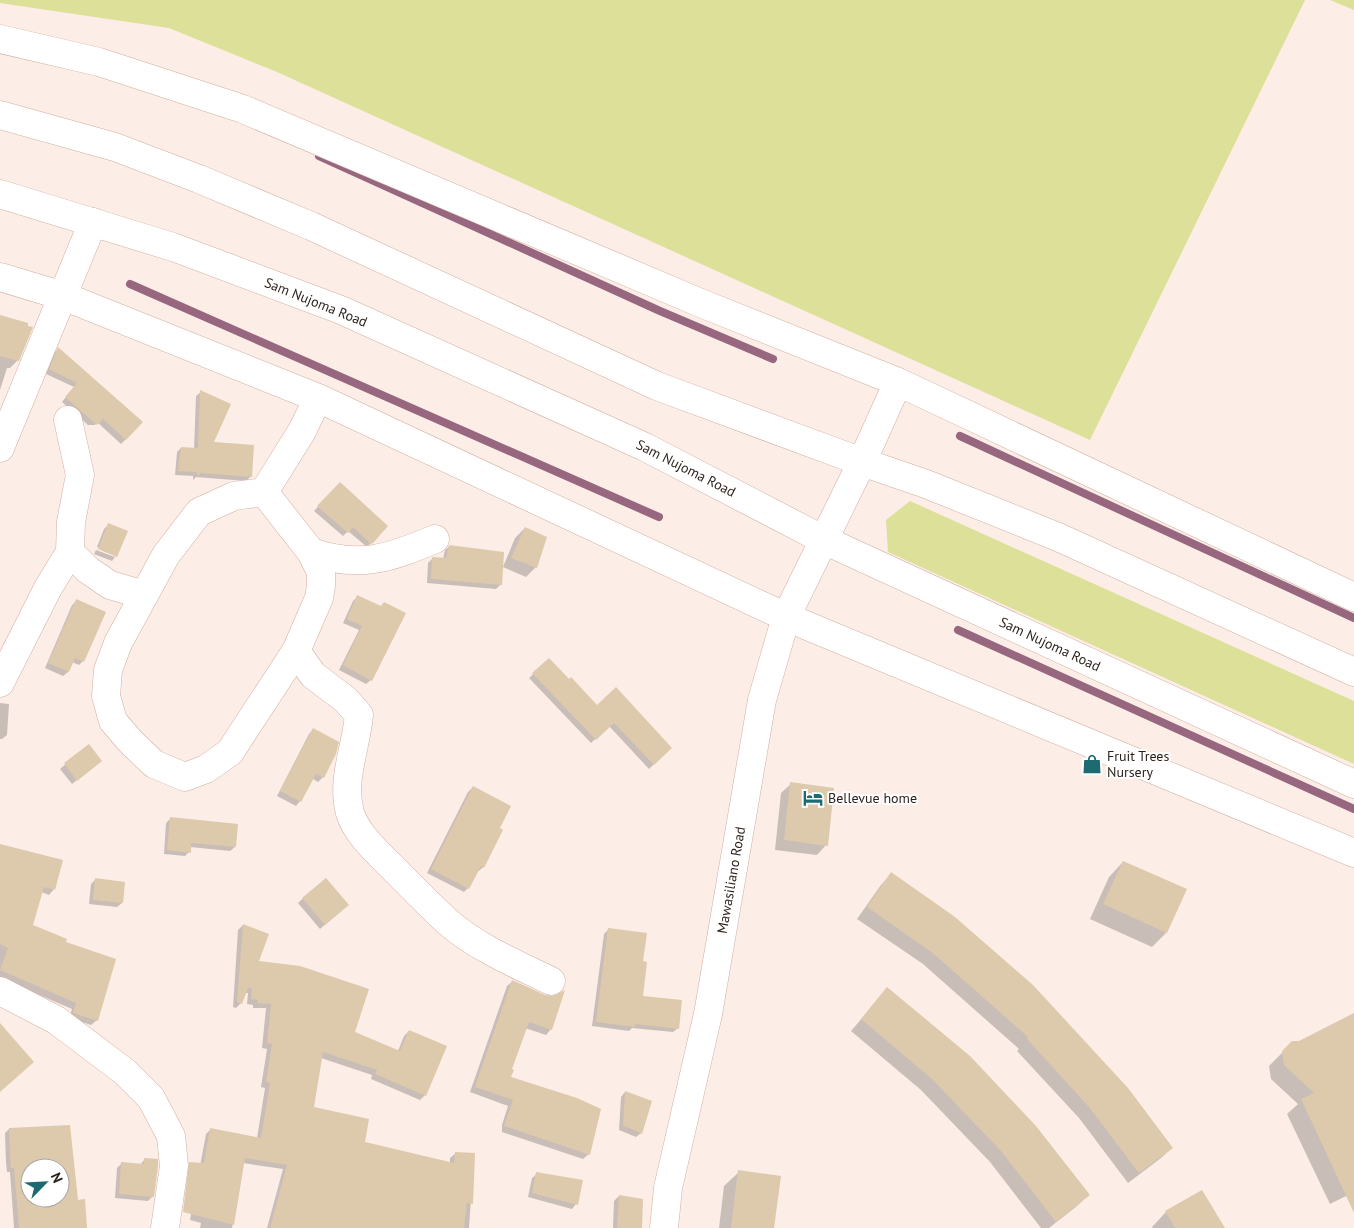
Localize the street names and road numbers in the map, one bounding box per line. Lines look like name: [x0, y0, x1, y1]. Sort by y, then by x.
street label: Sam Nujoma Road: [262, 273, 370, 331]
street label: Sam Nujoma Road: [633, 435, 739, 501]
street label: Sam Nujoma Road: [997, 613, 1103, 675]
street label: Mawasiliano Road: [713, 825, 749, 935]

